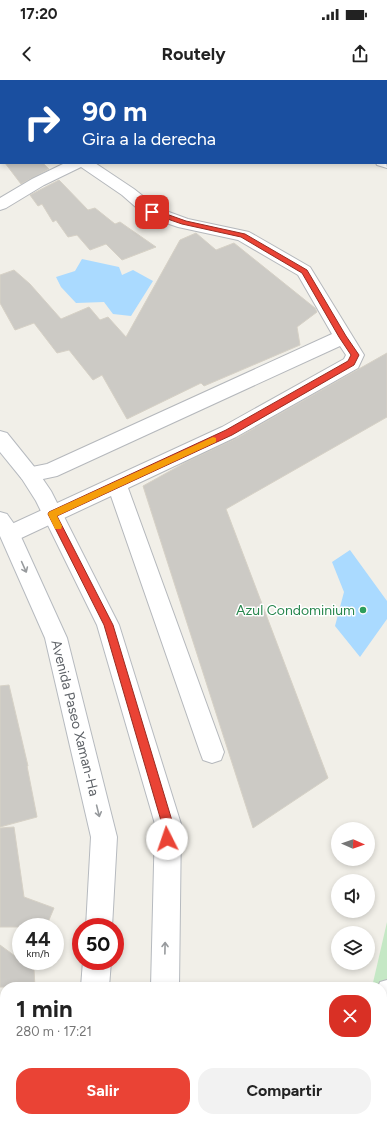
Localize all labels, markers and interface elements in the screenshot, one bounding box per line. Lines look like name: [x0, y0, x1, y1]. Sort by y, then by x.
text: 17:20: [20, 5, 58, 23]
icon: back: [16, 43, 38, 65]
text: Routely: [161, 43, 226, 65]
icon: share: [349, 43, 371, 65]
text: 90 m: [82, 94, 147, 128]
icon: right: [16, 96, 68, 148]
text: Gira a la derecha: [82, 128, 216, 150]
pin: [135, 195, 169, 229]
icon: arrive: [141, 201, 163, 223]
one-way arrow: [21, 560, 28, 572]
place label: Azul Condominium: [236, 602, 355, 619]
marker: Azul Condominium: [358, 605, 368, 615]
street label: Avenida Paseo Xaman-Ha: [47, 638, 103, 798]
one-way arrow: [94, 804, 102, 817]
position arrow: [146, 818, 188, 860]
north arrow: [331, 822, 375, 866]
map controls: [331, 822, 375, 970]
button: sound: [331, 874, 375, 918]
speed limit sign: 50: [72, 918, 124, 970]
button: layers: [331, 926, 375, 970]
text: 44: [25, 927, 51, 951]
one-way arrow: [162, 942, 169, 955]
text: km/h: [27, 947, 49, 960]
text: 1 min: [16, 994, 73, 1023]
button: close: [329, 995, 371, 1037]
text: 280 m · 17:21: [16, 1024, 92, 1039]
button: Salir: [16, 1068, 190, 1114]
button: Compartir: [198, 1068, 371, 1114]

